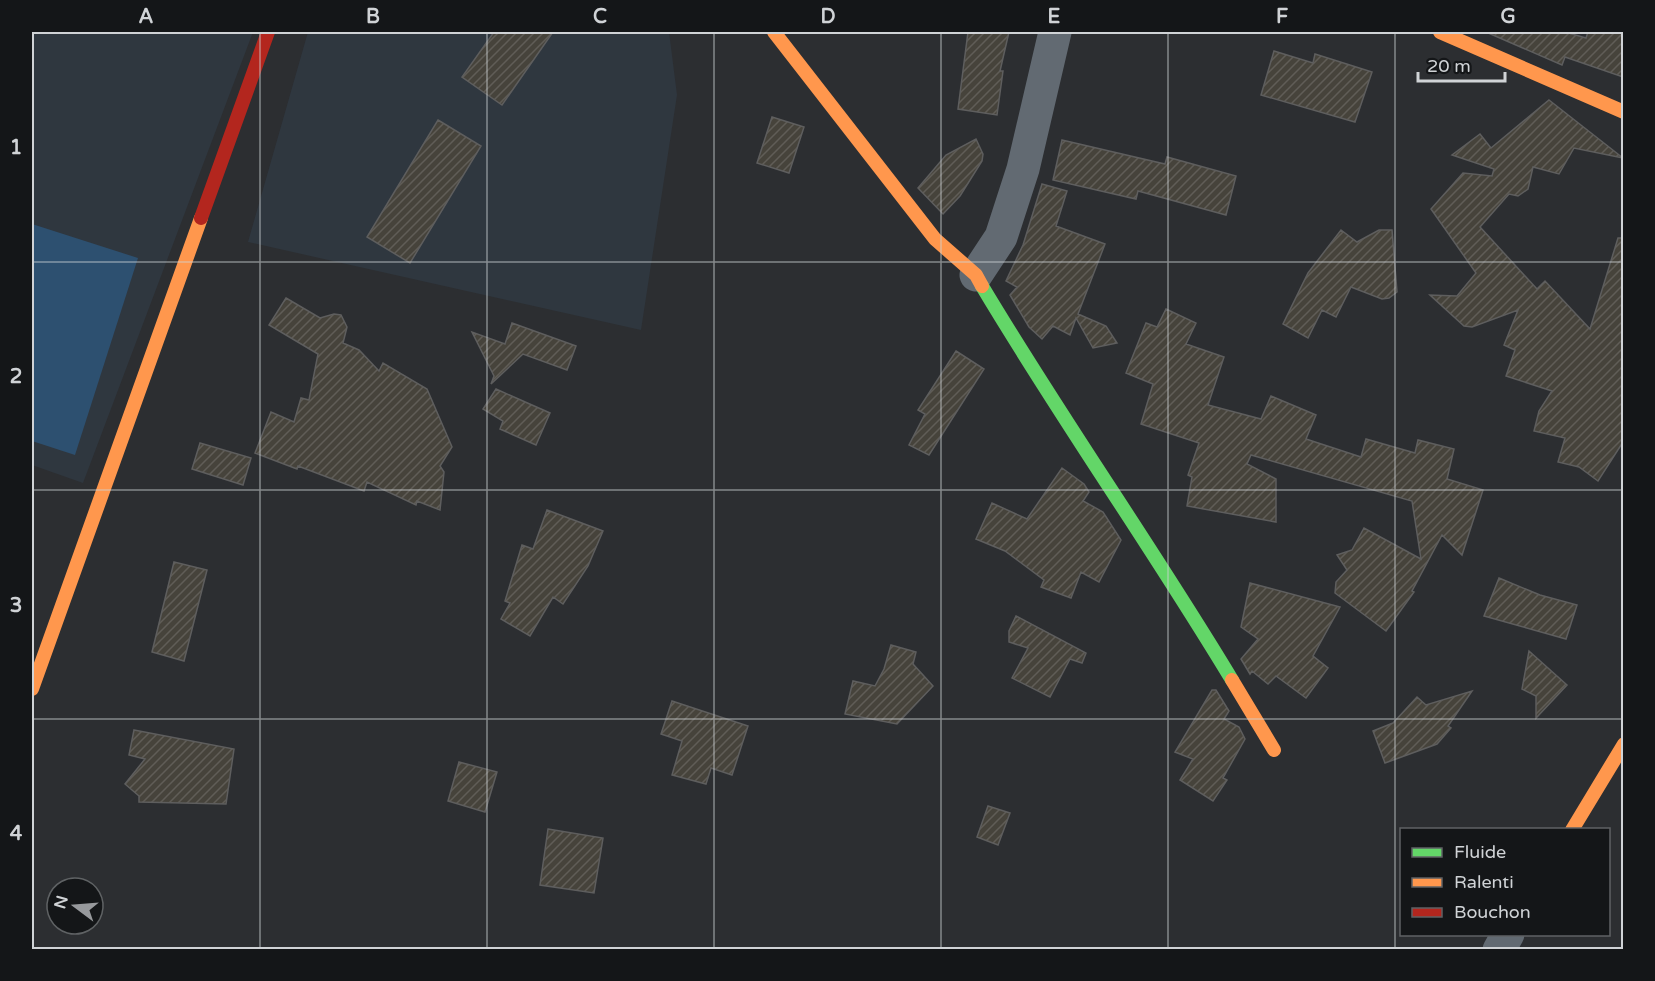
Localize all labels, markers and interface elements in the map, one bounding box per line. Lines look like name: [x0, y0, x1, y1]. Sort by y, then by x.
text: A: [139, 5, 154, 29]
text: B: [366, 5, 380, 29]
text: C: [593, 5, 607, 29]
text: D: [820, 5, 836, 29]
text: E: [1048, 5, 1061, 29]
text: F: [1276, 5, 1288, 29]
text: G: [1500, 5, 1516, 29]
scale bar: [1418, 45, 1505, 83]
text: 20 m: [1427, 55, 1471, 77]
text: 1: [10, 136, 22, 160]
text: 2: [10, 365, 22, 389]
text: 3: [10, 594, 22, 618]
text: 4: [10, 822, 23, 846]
legend: [1400, 828, 1610, 936]
text: Fluide: [1454, 841, 1506, 863]
text: Ralenti: [1454, 871, 1514, 893]
north arrow: [45, 876, 105, 936]
text: N: [50, 893, 73, 911]
text: Bouchon: [1454, 901, 1531, 923]

